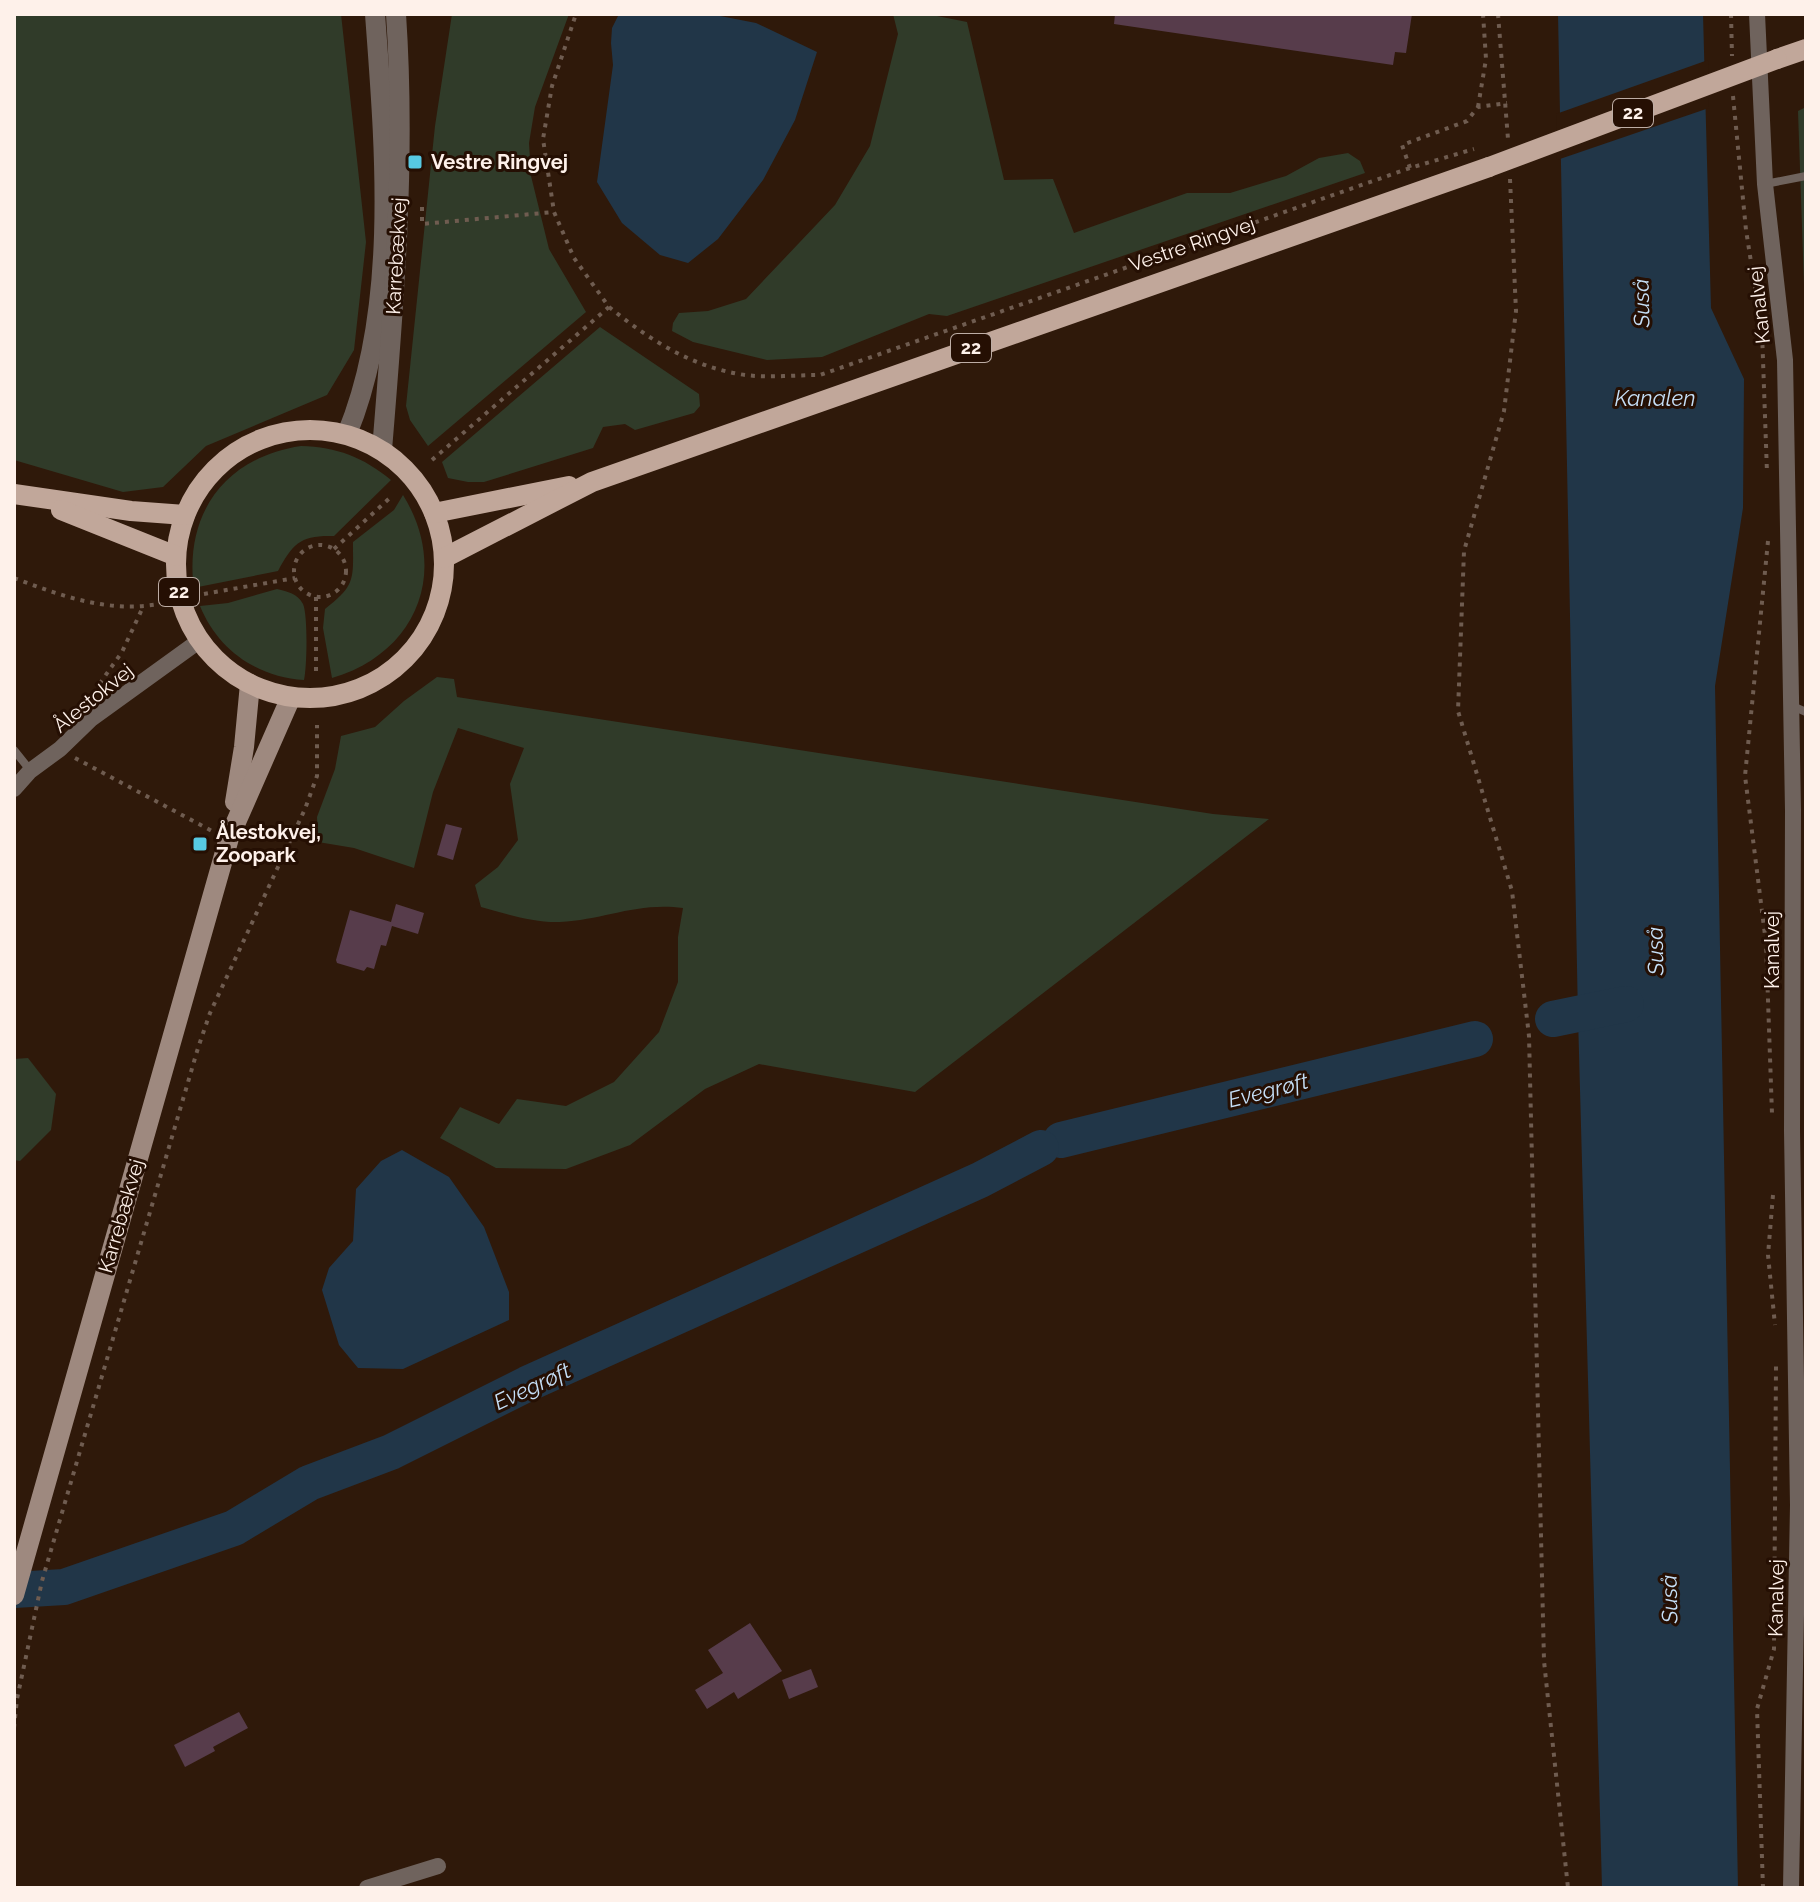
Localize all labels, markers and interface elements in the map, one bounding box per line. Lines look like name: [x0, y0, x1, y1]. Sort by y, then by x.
road number: 22: [1613, 99, 1653, 127]
place label: Vestre Ringvej: [431, 150, 568, 174]
marker: Vestre Ringvej: [406, 153, 424, 171]
street label: Karrebækvej: [381, 197, 411, 315]
street label: Vestre Ringvej: [1126, 211, 1258, 277]
street label: Kanalvej: [1743, 265, 1775, 345]
water label: Suså: [1628, 278, 1654, 329]
road number: 22: [951, 334, 991, 362]
water label: Kanalen: [1614, 385, 1696, 411]
road number: 22: [159, 578, 199, 606]
street label: Ålestokvej: [48, 658, 138, 738]
place label: Ålestokvej, Zoopark: [216, 820, 321, 867]
marker: Ålestokvej, Zoopark: [191, 835, 209, 853]
street label: Kanalvej: [1760, 911, 1784, 989]
water label: Suså: [1642, 926, 1668, 977]
water label: Evegrøft: [1225, 1067, 1312, 1113]
street label: Karrebækvej: [93, 1156, 149, 1276]
water label: Evegrøft: [489, 1357, 575, 1415]
street label: Kanalvej: [1763, 1559, 1789, 1637]
water label: Suså: [1656, 1574, 1682, 1625]

